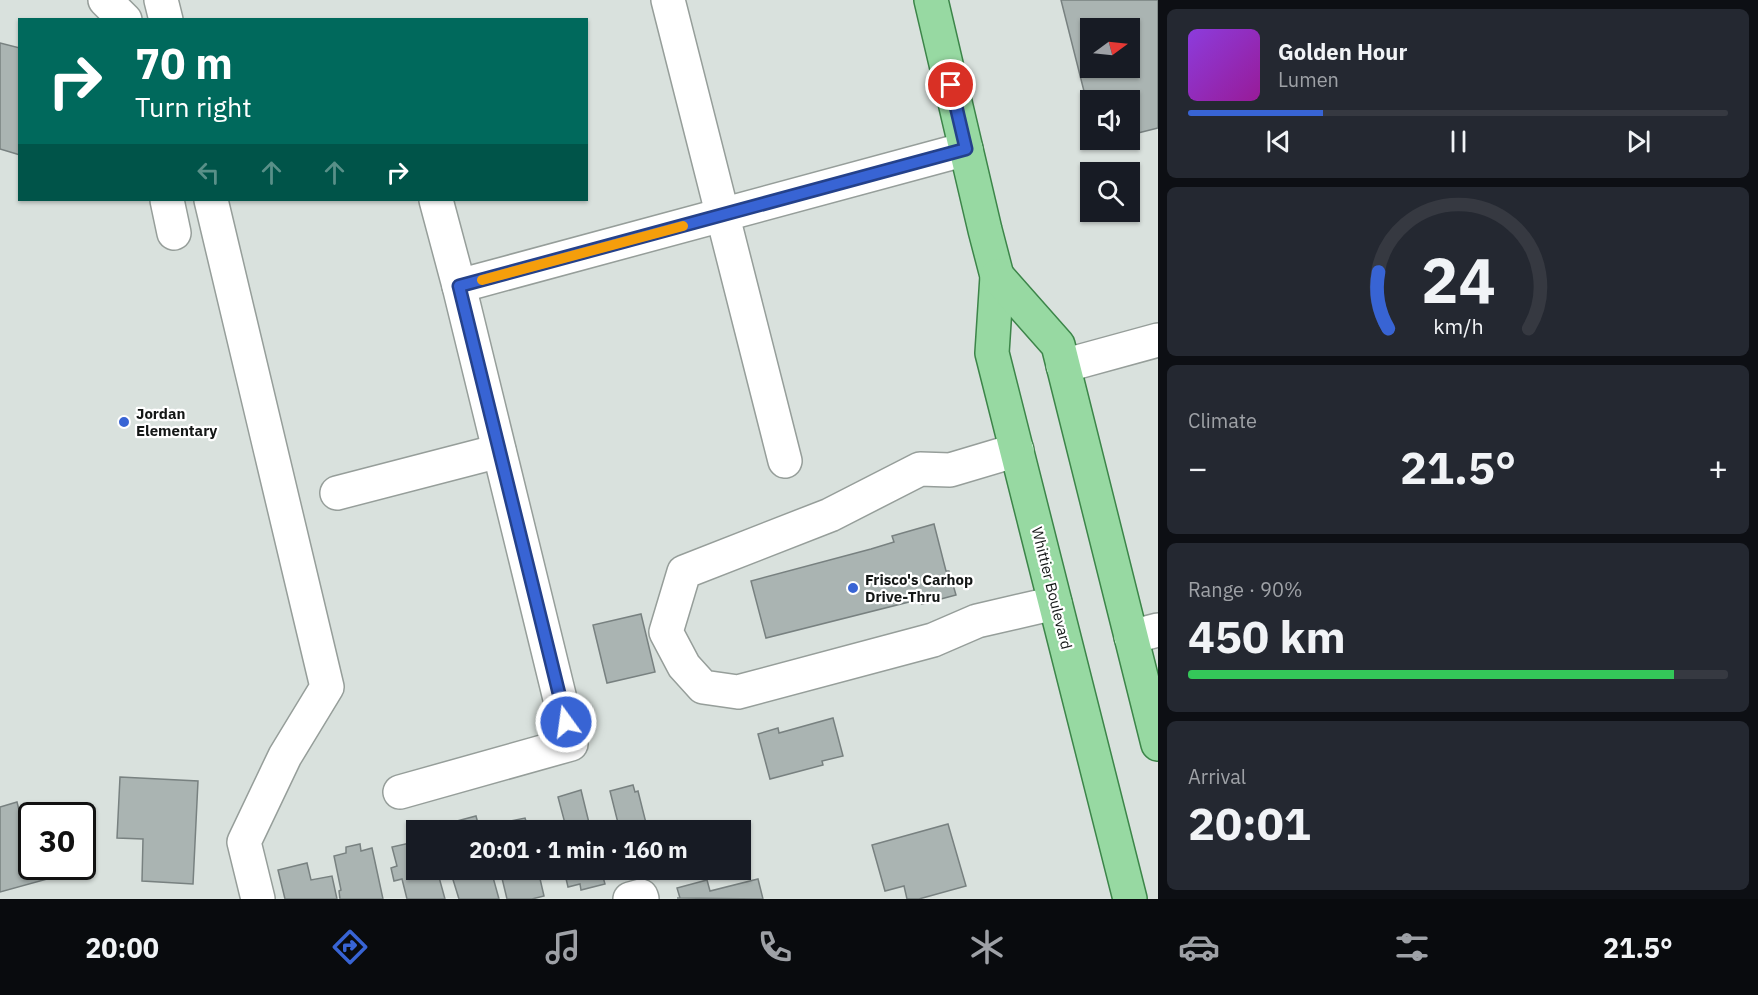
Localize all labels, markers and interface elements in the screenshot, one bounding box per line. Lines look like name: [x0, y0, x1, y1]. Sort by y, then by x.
north arrow: [1080, 18, 1140, 78]
map controls: [1080, 18, 1140, 222]
text: 70 m: [135, 36, 233, 91]
text: Golden Hour: [1278, 37, 1407, 66]
icon: right: [36, 42, 114, 120]
pin: [925, 59, 976, 110]
text: Lumen: [1278, 66, 1339, 93]
icon: arrive: [934, 68, 967, 101]
text: Turn right: [135, 89, 252, 124]
button: sound: [1080, 90, 1140, 150]
icon: previous: [1262, 125, 1295, 158]
icon: pause: [1442, 125, 1475, 158]
icon: next: [1622, 125, 1655, 158]
icon: left: [192, 156, 225, 189]
icon: ahead: [255, 156, 288, 189]
icon: ahead: [318, 156, 351, 189]
icon: right: [381, 156, 414, 189]
button: search: [1080, 162, 1140, 222]
text: 24: [1421, 239, 1495, 320]
text: km/h: [1433, 312, 1483, 340]
place label: Jordan Elementary: [136, 404, 217, 440]
text: Climate: [1188, 407, 1257, 434]
marker: Jordan Elementary: [117, 415, 131, 429]
text: 21.5°: [1400, 438, 1516, 496]
text: −: [1188, 446, 1208, 489]
text: +: [1708, 446, 1728, 489]
street label: Whittier Boulevard: [1028, 525, 1076, 651]
place label: Frisco's Carhop Drive-Thru: [865, 570, 973, 606]
text: Range · 90%: [1188, 576, 1303, 603]
marker: Frisco's Carhop Drive-Thru: [846, 581, 860, 595]
text: 450 km: [1188, 607, 1346, 665]
position arrow: [534, 690, 598, 754]
text: Arrival: [1188, 763, 1246, 790]
text: 20:01: [1188, 794, 1311, 852]
speed limit sign: 30: [18, 802, 96, 880]
text: 20:01 · 1 min · 160 m: [469, 835, 688, 864]
icon: directions: [329, 926, 371, 968]
icon: music: [542, 926, 584, 968]
icon: phone: [754, 926, 796, 968]
icon: climate: [966, 926, 1008, 968]
icon: car: [1178, 926, 1220, 968]
icon: filters: [1391, 926, 1433, 968]
text: 20:00: [85, 930, 159, 965]
text: 21.5°: [1603, 930, 1673, 965]

